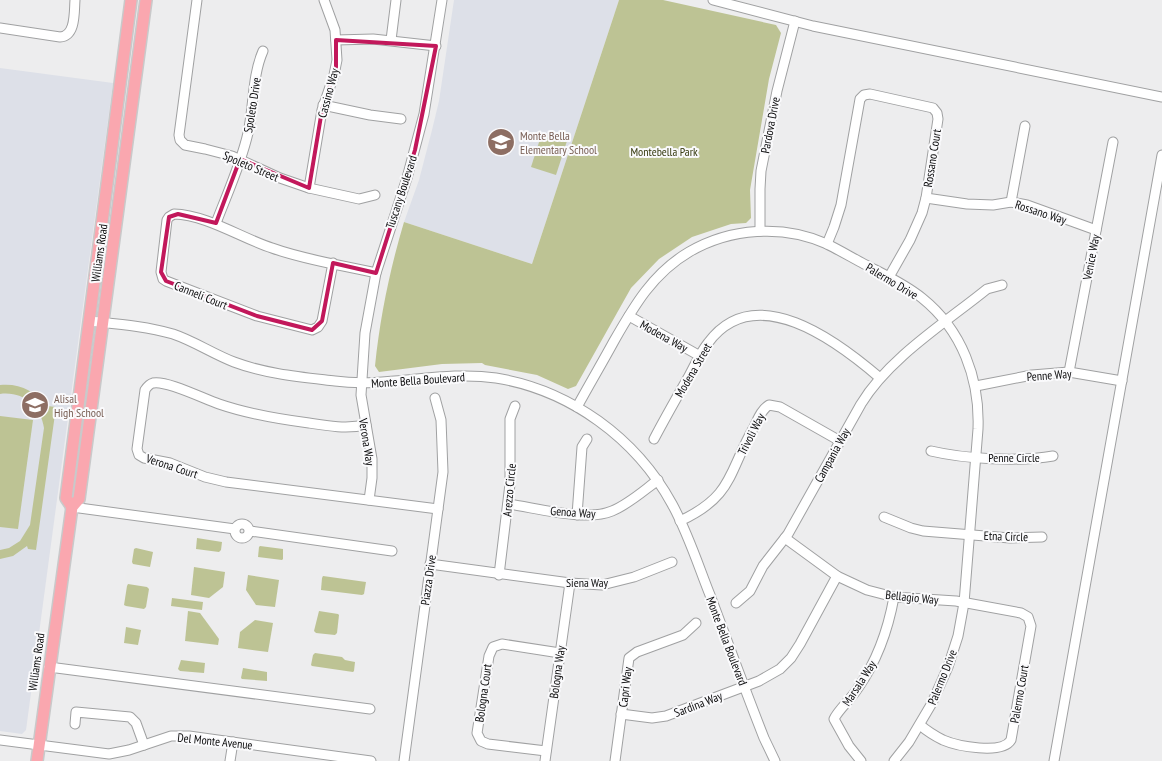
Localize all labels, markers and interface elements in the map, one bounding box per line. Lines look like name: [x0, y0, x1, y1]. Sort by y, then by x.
street label: Cassino Way: [314, 66, 342, 119]
street label: Spoleto Drive: [240, 76, 264, 134]
street label: Pardova Drive: [757, 95, 783, 155]
school or university icon: Monte Bella Elementary School: [486, 127, 516, 157]
street label: Rossano Court: [920, 127, 944, 188]
place label: Monte Bella Elementary School: [520, 128, 597, 157]
park label: Montebella Park: [630, 144, 698, 159]
street label: Spoleto Street: [221, 148, 282, 185]
street label: Tuscany Boulevard: [382, 153, 420, 231]
street label: Rossano Way: [1013, 197, 1069, 227]
street label: Williams Road: [87, 223, 111, 283]
street label: Venice Way: [1079, 232, 1103, 282]
street label: Palermo Drive: [863, 260, 921, 302]
street label: Canneli Court: [172, 278, 230, 313]
street label: Modena Way: [637, 317, 691, 355]
street label: Modena Street: [671, 339, 715, 400]
street label: Penne Way: [1026, 366, 1072, 384]
street label: Monte Bella Boulevard: [371, 369, 465, 391]
school or university icon: Alisal High School: [20, 390, 50, 420]
place label: Alisal High School: [54, 391, 104, 420]
street label: Trivoli Way: [734, 410, 768, 457]
street label: Verona Way: [356, 416, 378, 467]
street label: Campania Way: [811, 425, 853, 485]
street label: Verona Court: [143, 450, 200, 482]
street label: Penne Circle: [988, 450, 1040, 465]
street label: Arezzo Circle: [499, 463, 519, 517]
street label: Genoa Way: [550, 503, 597, 521]
street label: Etna Circle: [984, 528, 1029, 544]
street label: Piazza Drive: [417, 554, 439, 606]
street label: Siena Way: [566, 575, 609, 590]
street label: Bellagio Way: [885, 587, 940, 607]
street label: Monte Bella Boulevard: [703, 594, 751, 688]
street label: Williams Road: [24, 632, 48, 692]
street label: Bologna Way: [546, 644, 568, 699]
street label: Palermo Drive: [924, 647, 960, 707]
street label: Marsala Way: [839, 657, 880, 709]
street label: Bologna Court: [471, 662, 495, 723]
street label: Palermo Court: [1006, 663, 1032, 724]
street label: Capri Way: [615, 665, 635, 708]
street label: Sardina Way: [672, 688, 725, 720]
street label: Del Monte Avenue: [177, 730, 253, 752]

